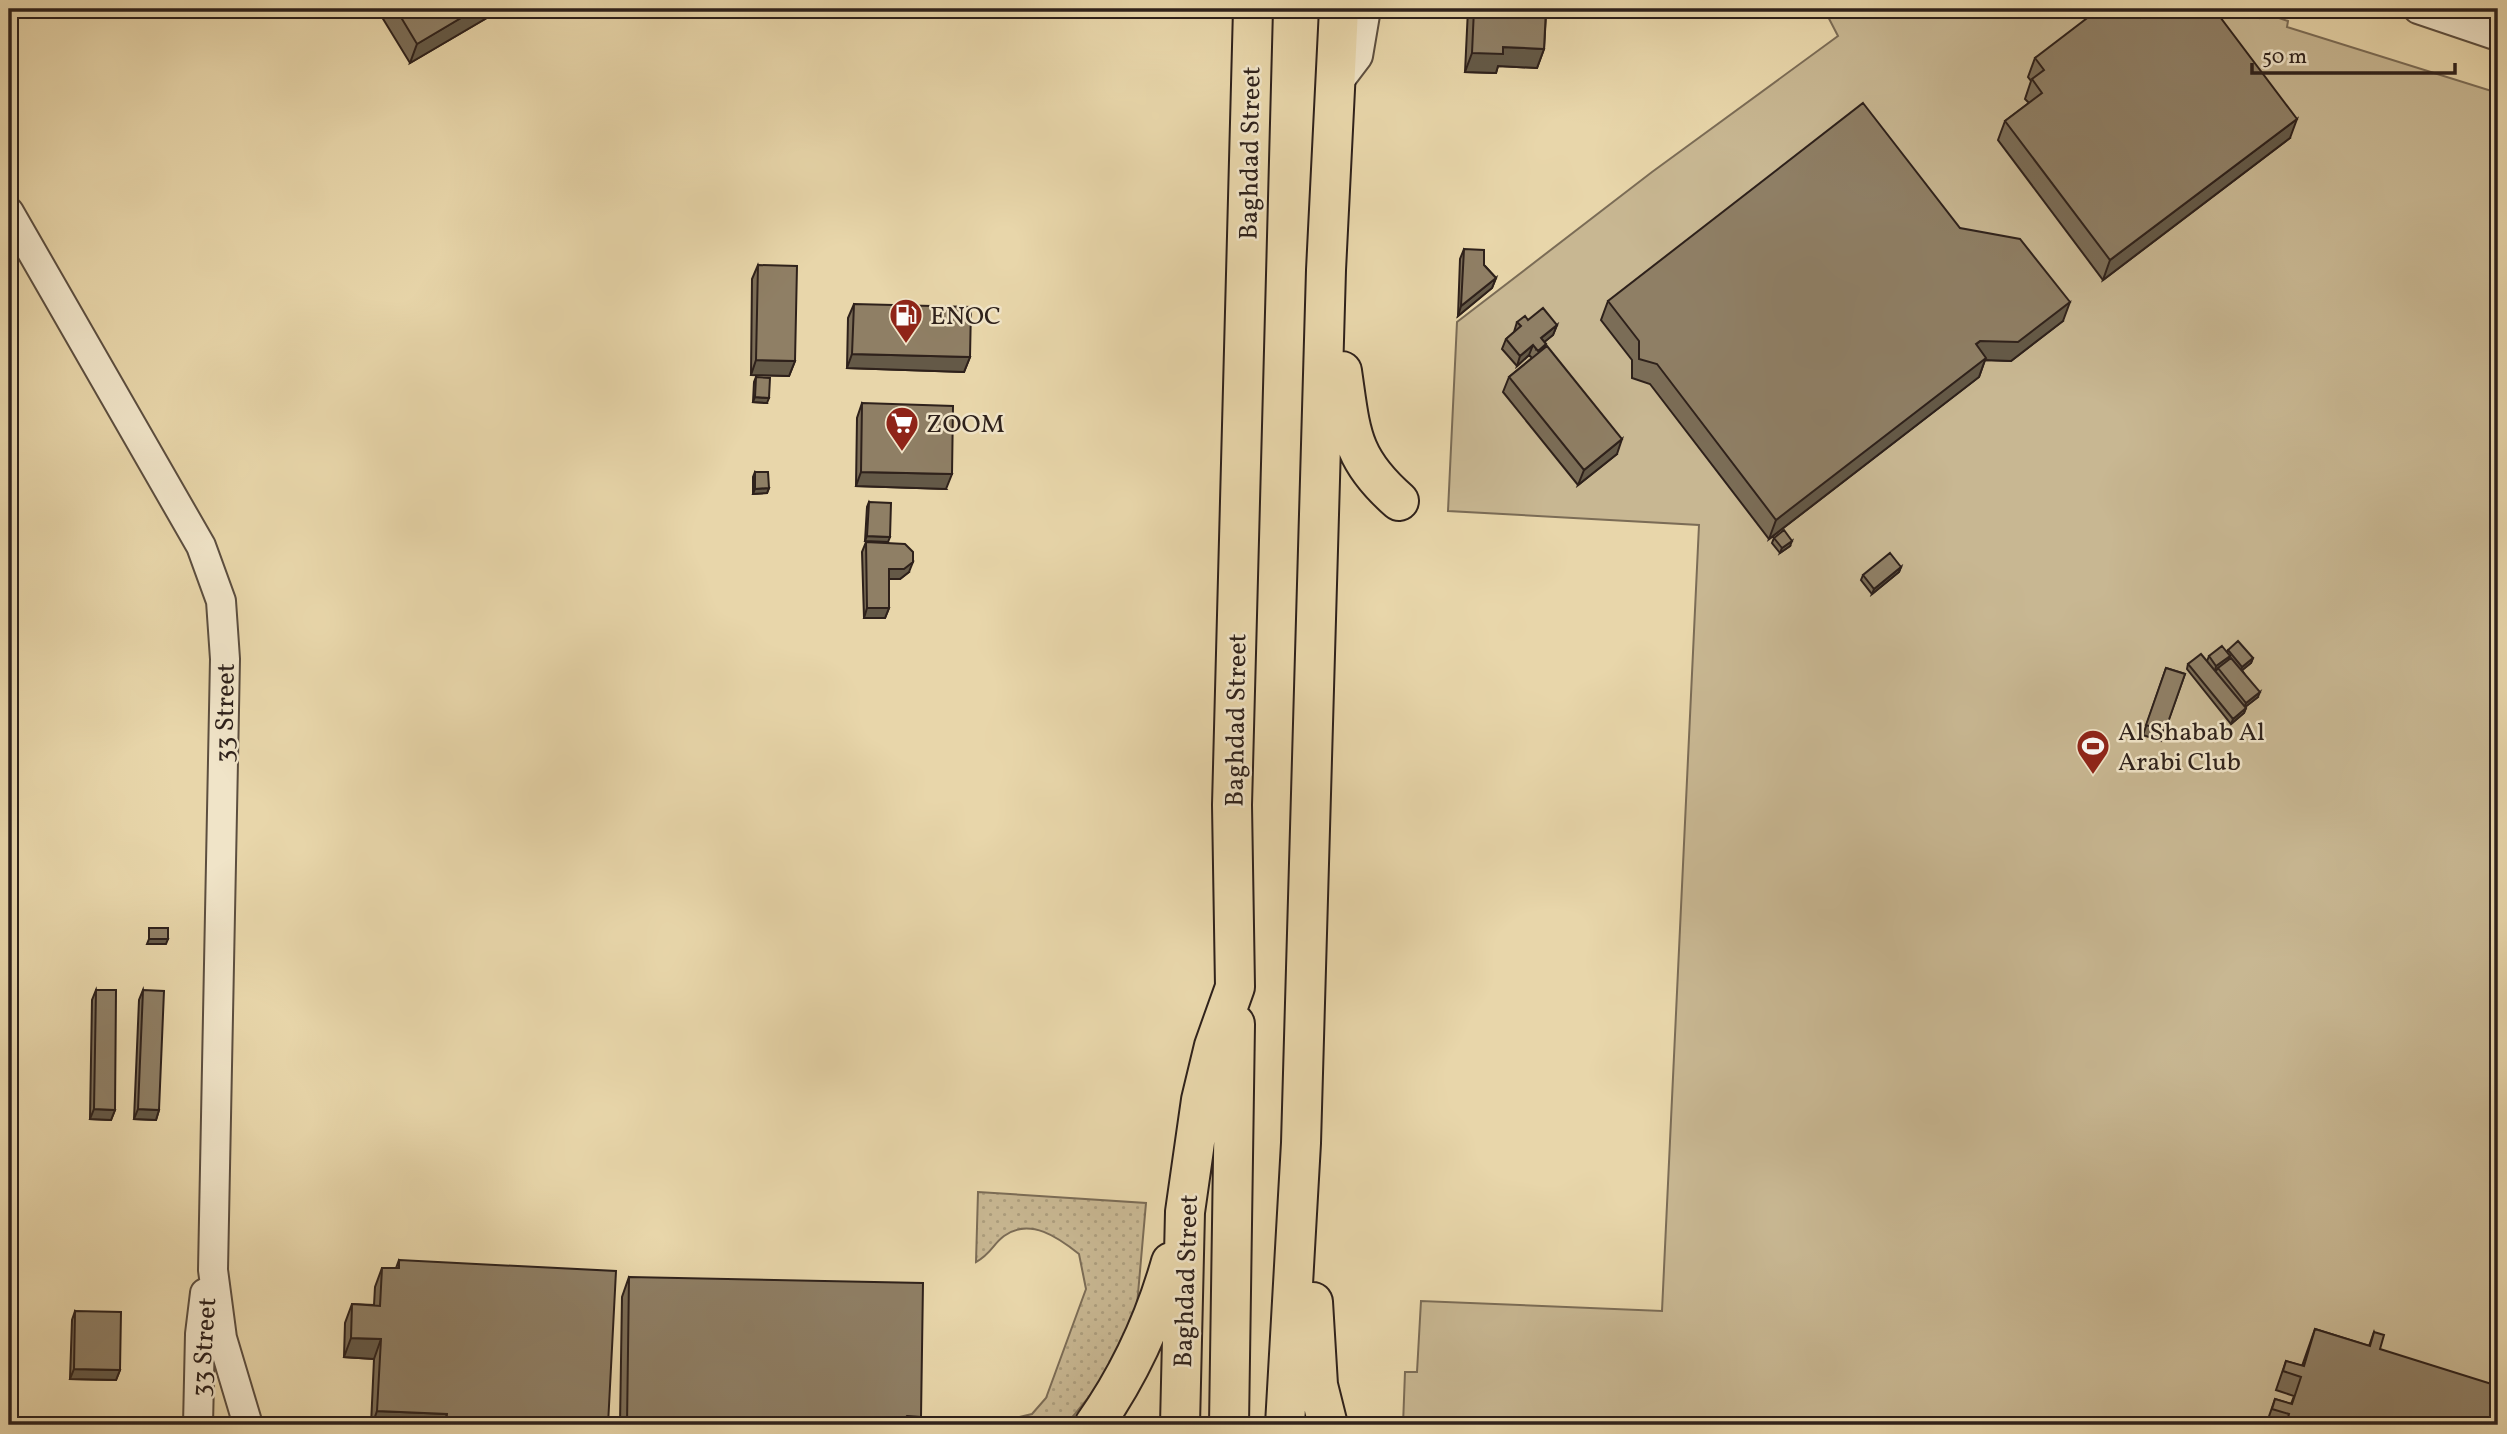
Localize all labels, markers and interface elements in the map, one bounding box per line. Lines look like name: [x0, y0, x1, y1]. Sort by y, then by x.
scale bar: [2252, 32, 2454, 76]
text: 50 m: [2262, 43, 2307, 72]
street label: Baghdad Street: [1231, 66, 1271, 240]
fuel station icon: ENOC: [887, 296, 925, 345]
place label: ENOC: [930, 299, 1001, 335]
supermarket icon: ZOOM: [883, 404, 921, 453]
place label: ZOOM: [926, 407, 1005, 443]
street label: Baghdad Street: [1217, 633, 1257, 807]
street label: 33 Street: [207, 663, 245, 763]
place label: Al Shabab Al Arabi Club: [2118, 715, 2265, 781]
sports icon: Al Shabab Al Arabi Club: [2074, 727, 2112, 776]
street label: Baghdad Street: [1166, 1194, 1208, 1368]
street label: 33 Street: [184, 1296, 226, 1398]

